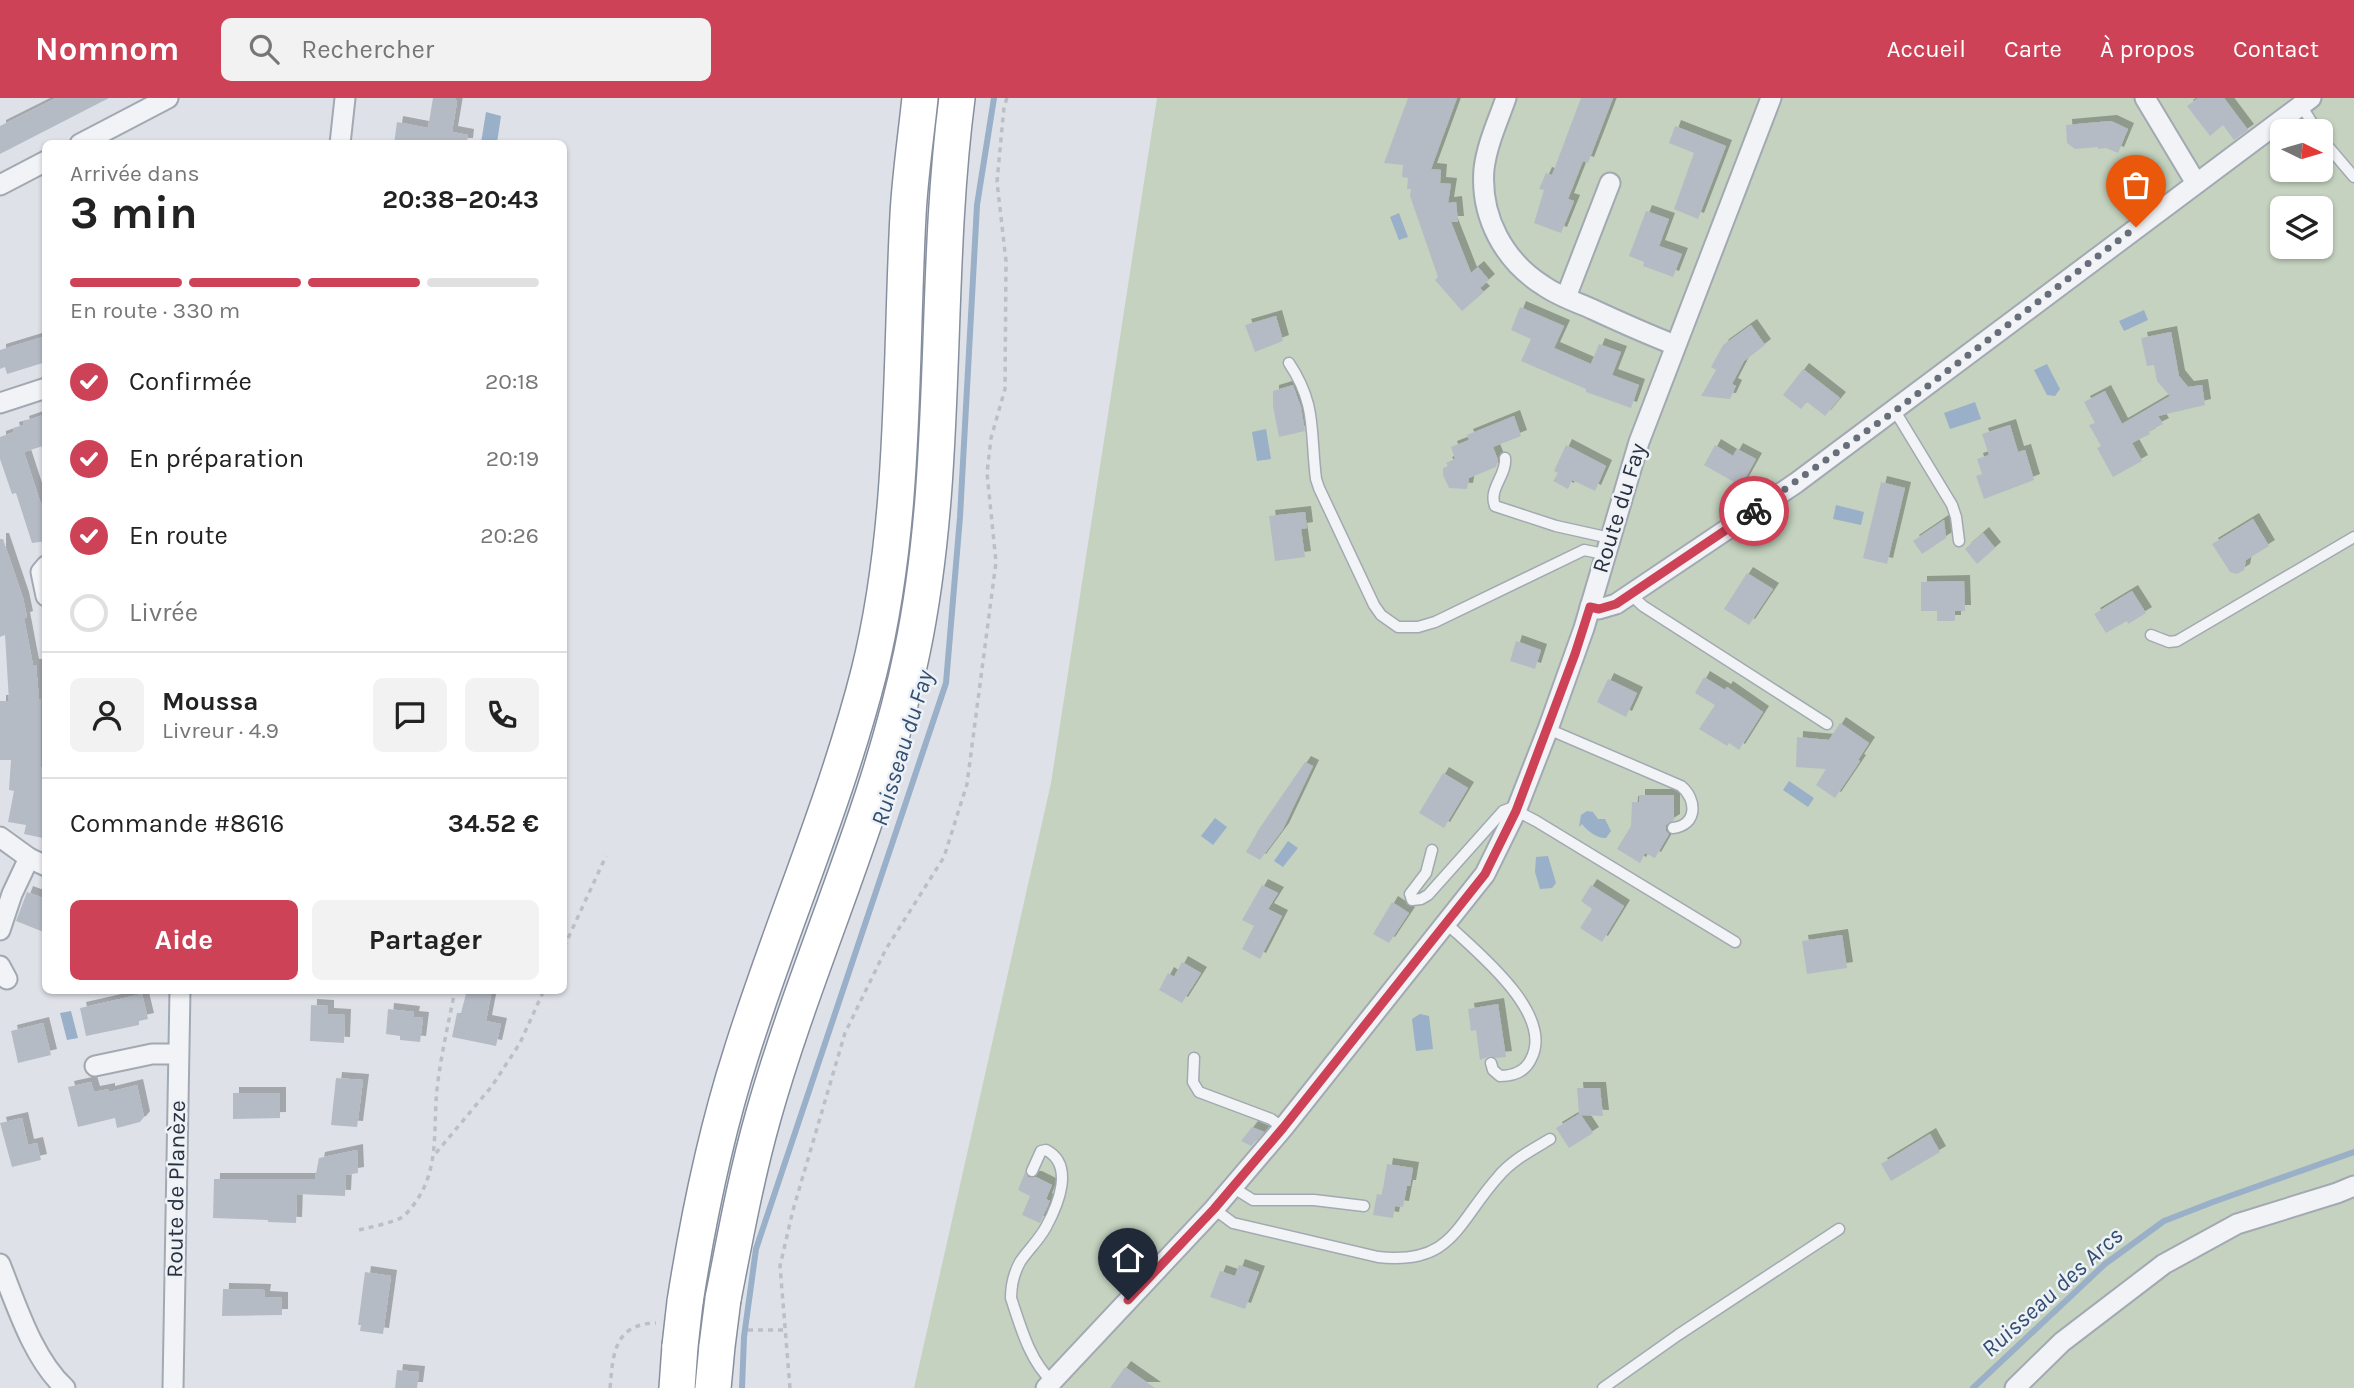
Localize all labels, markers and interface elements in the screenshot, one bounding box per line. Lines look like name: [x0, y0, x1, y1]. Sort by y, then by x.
search box: [221, 18, 711, 81]
text: Nomnom: [35, 30, 179, 68]
icon: search: [245, 30, 283, 68]
text: Rechercher: [301, 34, 434, 65]
text: Accueil: [1887, 35, 1966, 63]
text: Carte: [2004, 35, 2062, 63]
text: À propos: [2100, 35, 2195, 63]
text: Contact: [2233, 35, 2319, 63]
north arrow: [2270, 119, 2333, 182]
map controls: [2270, 119, 2333, 259]
pin: [2106, 155, 2166, 227]
text: Arrivée dans: [70, 160, 200, 187]
icon: bag: [2117, 166, 2155, 204]
text: 20:38–20:43: [382, 184, 539, 215]
text: 3 min: [70, 186, 198, 240]
button: layers: [2270, 196, 2333, 259]
text: En route · 330 m: [70, 297, 240, 324]
icon: check: [70, 363, 108, 401]
text: Confirmée: [129, 366, 252, 397]
text: 20:18: [485, 368, 539, 395]
icon: check: [70, 440, 108, 478]
street label: Route du Fay: [1586, 440, 1652, 576]
text: En préparation: [129, 443, 304, 474]
text: 20:19: [486, 445, 539, 472]
courier: [1719, 476, 1789, 546]
icon: bike: [1735, 492, 1773, 530]
icon: check: [70, 517, 108, 555]
text: En route: [129, 520, 228, 551]
text: 20:26: [480, 522, 539, 549]
text: Livrée: [129, 597, 198, 628]
water label: Ruisseau du Fay: [865, 666, 939, 829]
button: person: [70, 678, 144, 752]
button: chat: [373, 678, 447, 752]
button: phone: [465, 678, 539, 752]
text: Moussa: [162, 686, 258, 717]
text: Livreur · 4.9: [162, 717, 279, 744]
text: Commande #8616: [70, 808, 284, 839]
text: 34.52 €: [448, 808, 539, 839]
button: Aide: [70, 900, 298, 980]
button: Partager: [312, 900, 539, 980]
street label: Route de Planèze: [161, 1100, 191, 1278]
water label: Ruisseau des Arcs: [1976, 1221, 2128, 1363]
pin: [1098, 1228, 1158, 1300]
icon: home: [1109, 1239, 1147, 1277]

